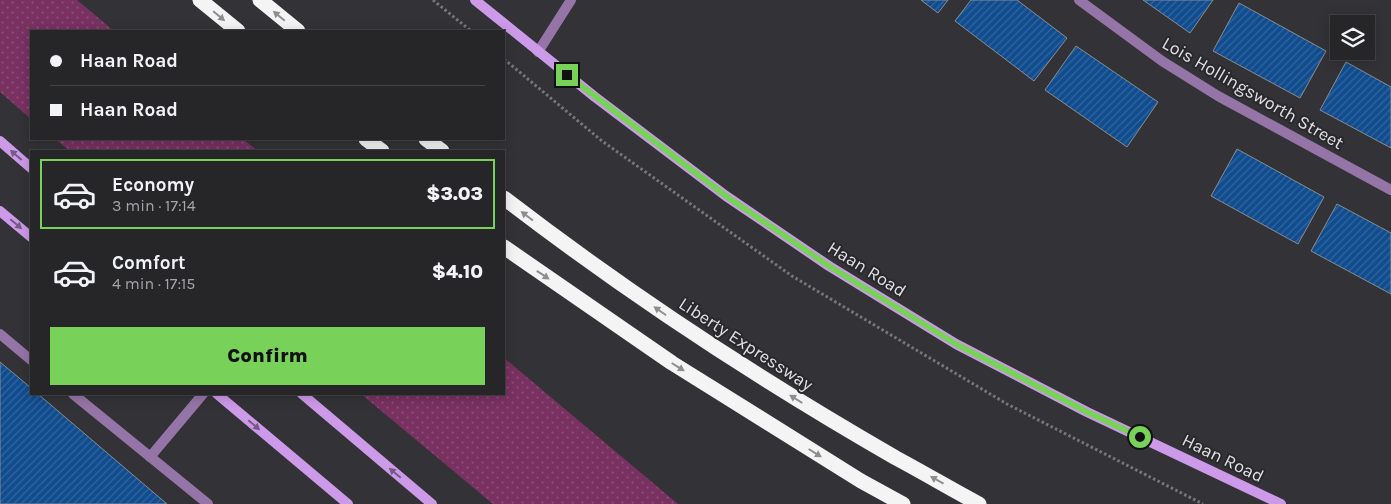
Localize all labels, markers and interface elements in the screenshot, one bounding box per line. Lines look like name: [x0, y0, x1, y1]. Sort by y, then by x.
one-way arrow: [212, 10, 225, 21]
one-way arrow: [273, 10, 286, 21]
map controls: [1330, 15, 1375, 60]
button: layers: [1330, 15, 1375, 60]
street label: Lois Hollingsworth Street: [1158, 32, 1348, 154]
text: Haan Road: [80, 50, 178, 72]
route end: [556, 64, 578, 86]
text: Haan Road: [80, 99, 178, 121]
one-way arrow: [9, 149, 22, 160]
icon: car: [52, 172, 97, 217]
text: Economy: [112, 174, 194, 196]
text: $3.03: [426, 183, 483, 205]
text: 3 min · 17:14: [112, 196, 196, 215]
one-way arrow: [521, 211, 534, 222]
one-way arrow: [9, 218, 21, 230]
street label: Haan Road: [824, 236, 910, 302]
icon: car: [52, 250, 97, 295]
text: Comfort: [112, 252, 186, 274]
text: $4.10: [432, 261, 483, 283]
one-way arrow: [537, 270, 550, 280]
text: 4 min · 17:15: [112, 274, 195, 293]
street label: Liberty Expressway: [675, 292, 818, 396]
one-way arrow: [653, 306, 666, 316]
button: Confirm: [50, 327, 485, 385]
one-way arrow: [671, 362, 684, 371]
one-way arrow: [790, 394, 803, 403]
one-way arrow: [248, 420, 261, 431]
route start: [1129, 426, 1151, 448]
street label: Haan Road: [1178, 429, 1268, 487]
one-way arrow: [809, 448, 822, 458]
one-way arrow: [389, 467, 402, 478]
one-way arrow: [930, 476, 943, 485]

